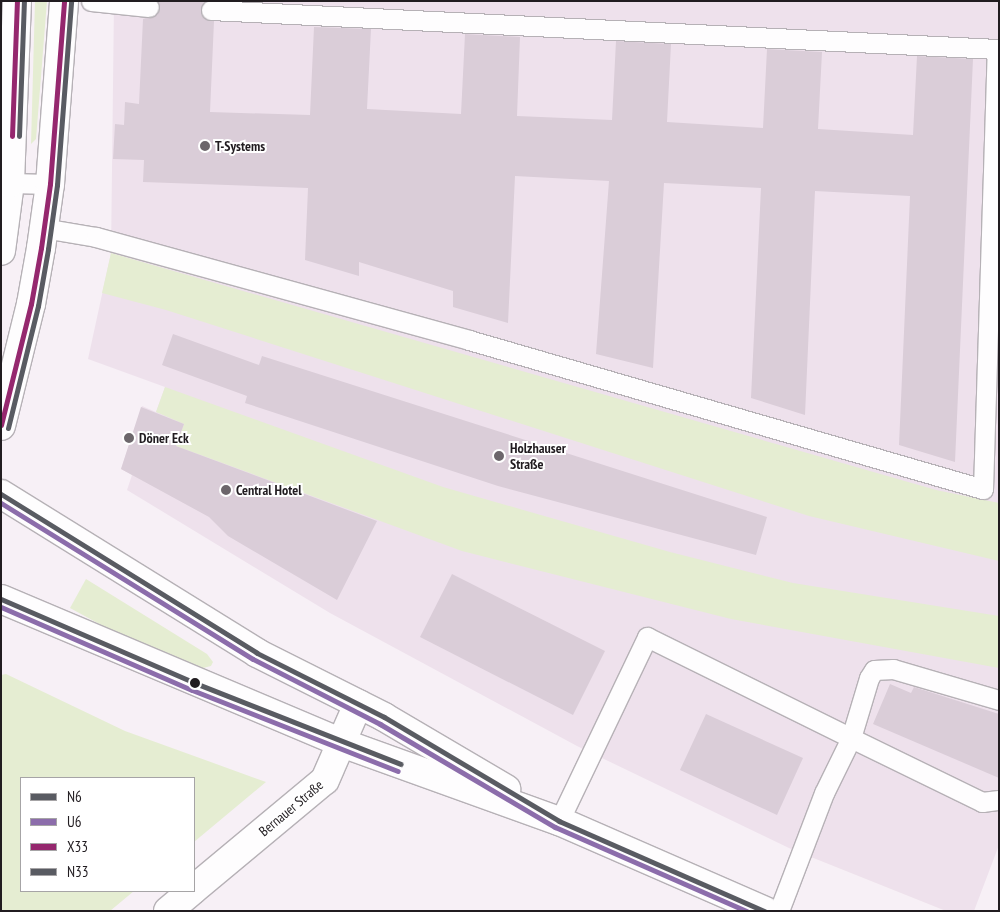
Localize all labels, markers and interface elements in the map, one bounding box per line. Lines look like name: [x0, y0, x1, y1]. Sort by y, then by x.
place label: T-Systems: [215, 138, 265, 154]
marker: T-Systems: [199, 140, 211, 152]
place label: Döner Eck: [139, 430, 189, 446]
marker: Döner Eck: [123, 432, 135, 444]
place label: Holzhauser Straße: [510, 440, 566, 472]
marker: Holzhauser Straße: [492, 449, 506, 463]
place label: Central Hotel: [236, 482, 302, 498]
marker: Central Hotel: [220, 484, 232, 496]
unlabelled marker: [190, 678, 200, 688]
street label: Bernauer Straße: [256, 776, 326, 840]
legend: [20, 777, 195, 892]
text: N6: [67, 787, 82, 806]
text: U6: [67, 812, 82, 831]
text: X33: [67, 837, 88, 856]
text: N33: [67, 862, 89, 881]

